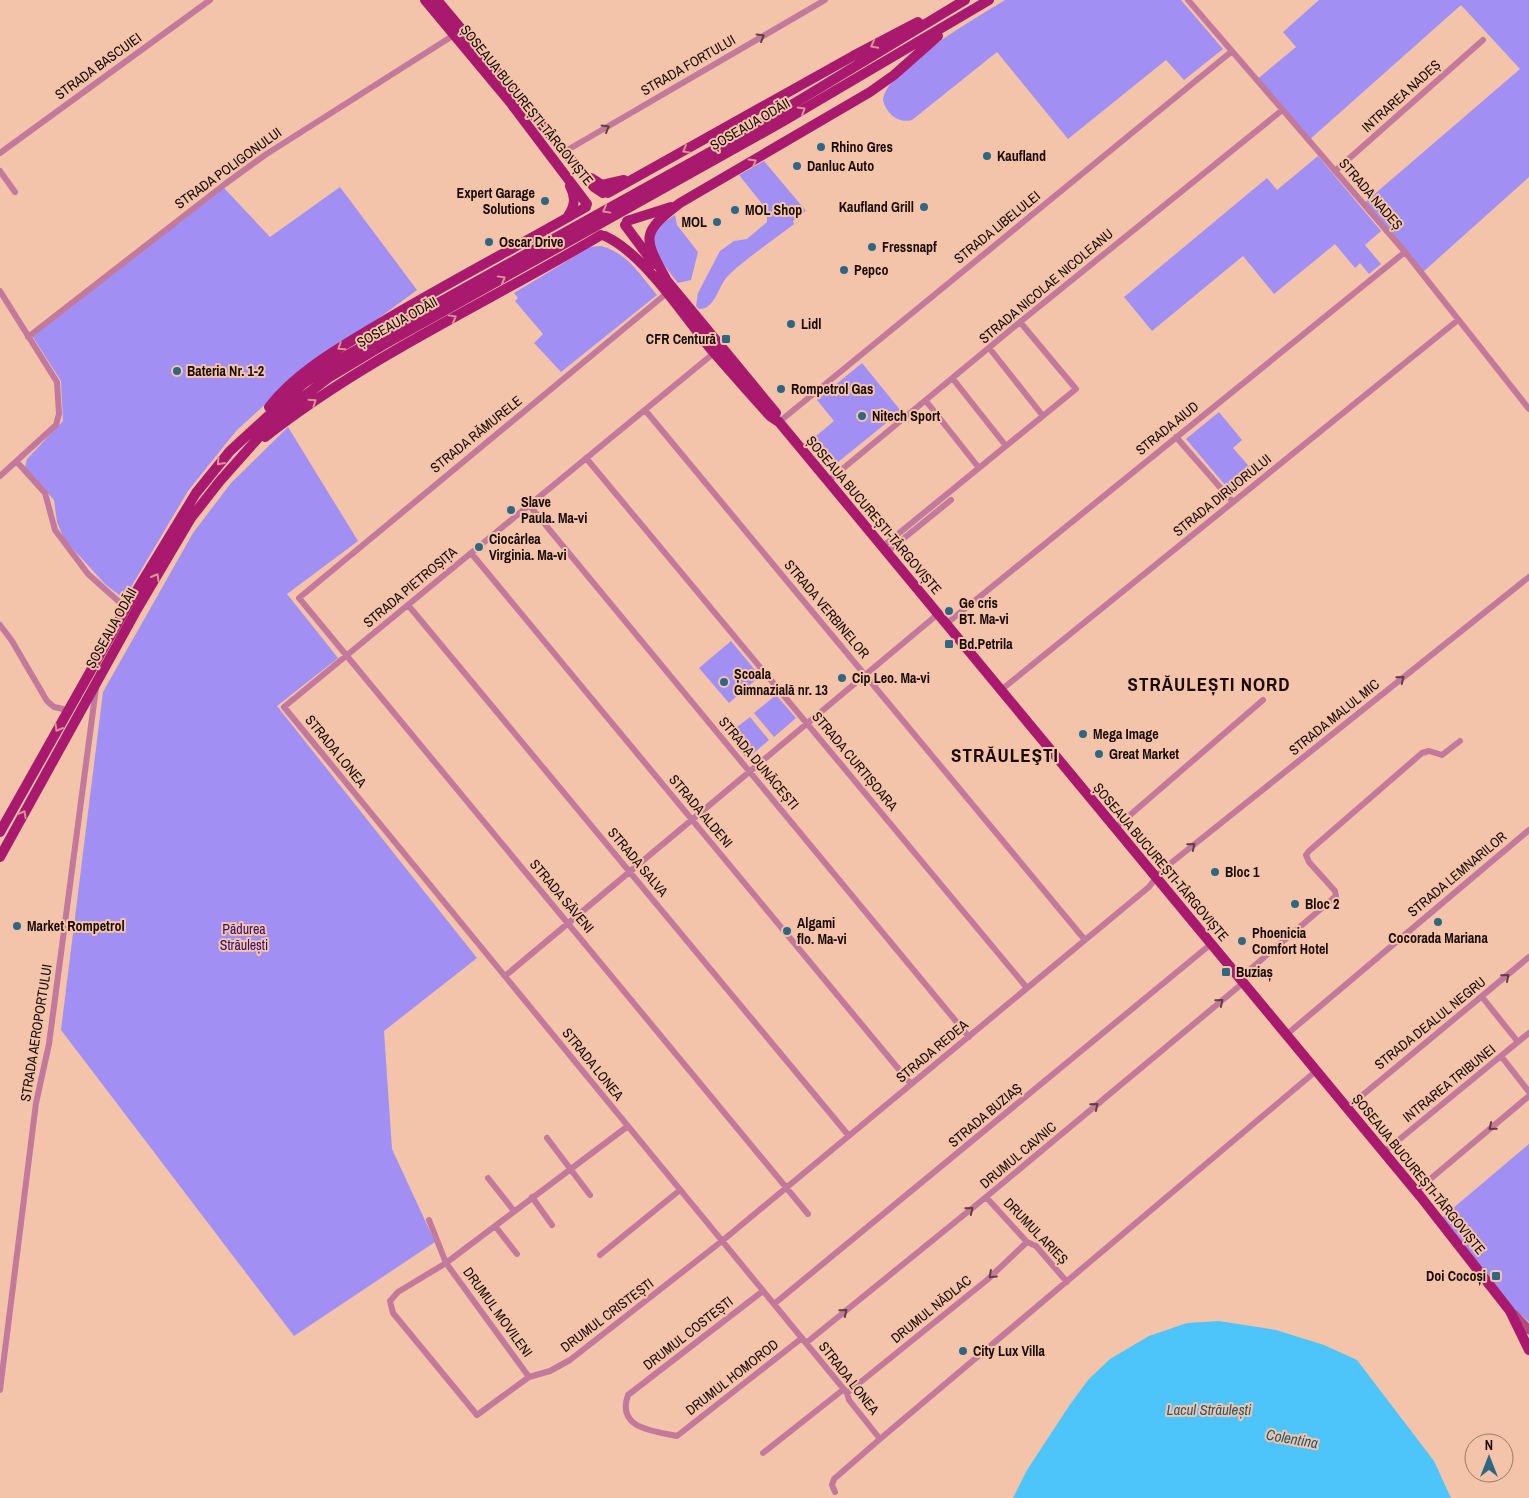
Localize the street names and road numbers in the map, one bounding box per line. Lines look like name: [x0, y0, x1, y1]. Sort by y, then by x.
street label: ȘOSEAUA BUCUREȘTI-TÂRGOVIȘTE: [457, 21, 597, 189]
street label: STRADA BASCUIEI: [51, 29, 145, 103]
street label: STRADA FORTULUI: [637, 31, 739, 99]
street label: INTRAREA NADEȘ: [1358, 56, 1444, 136]
street label: ȘOSEAUA ODĂII: [707, 94, 793, 154]
street label: STRADA POLIGONULUI: [171, 123, 285, 213]
street label: STRADA NADEȘ: [1335, 155, 1407, 234]
street label: STRADA LIBELULEI: [950, 187, 1044, 267]
street label: STRADA NICOLAE NICOLEANU: [975, 225, 1117, 347]
street label: ȘOSEAUA ODĂII: [354, 292, 440, 352]
street label: STRADA RĂMURELE: [426, 391, 526, 477]
street label: STRADA AIUD: [1132, 397, 1202, 459]
street label: ȘOSEAUA BUCUREȘTI-TÂRGOVIȘTE: [802, 432, 946, 598]
street label: STRADA DIRIJORULUI: [1169, 450, 1275, 540]
street label: STRADA PIETROȘIȚA: [360, 542, 461, 631]
street label: STRADA VERBINELOR: [781, 556, 873, 662]
street label: ȘOSEAUA ODĂII: [81, 585, 141, 671]
street label: STRADA MALUL MIC: [1285, 675, 1383, 759]
street label: STRADA CURTIȘOARA: [808, 708, 902, 815]
street label: STRADA LONEA: [301, 711, 371, 791]
street label: STRADA DUNĂCEȘTI: [715, 713, 803, 813]
street label: STRADA ALDENI: [665, 771, 737, 851]
street label: ȘOSEAUA BUCUREȘTI-TÂRGOVIȘTE: [1089, 779, 1233, 945]
street label: STRADA SALVA: [604, 824, 672, 900]
street label: STRADA LEMNARILOR: [1404, 827, 1510, 921]
street label: STRADA SĂVENI: [526, 856, 598, 936]
street label: STRADA AEROPORTULUI: [16, 963, 56, 1103]
street label: STRADA DEALUL NEGRU: [1371, 973, 1489, 1073]
street label: STRADA REDEA: [892, 1015, 972, 1086]
street label: STRADA LONEA: [558, 1024, 628, 1104]
street label: INTRAREA TRIBUNEI: [1399, 1040, 1499, 1126]
street label: STRADA BUZIAȘ: [945, 1079, 1026, 1151]
street label: ȘOSEAUA BUCUREȘTI-TÂRGOVIȘTE: [1349, 1090, 1489, 1258]
street label: DRUMUL CAVNIC: [976, 1118, 1060, 1192]
street label: DRUMUL ARIEȘ: [1000, 1194, 1072, 1268]
street label: DRUMUL MOVILENI: [459, 1264, 537, 1360]
street label: DRUMUL NĂDLAC: [887, 1271, 975, 1347]
street label: DRUMUL CRISTEȘTI: [557, 1274, 657, 1356]
street label: DRUMUL COSTEȘTI: [639, 1292, 737, 1374]
street label: DRUMUL HOMOROD: [682, 1335, 782, 1419]
street label: STRADA LONEA: [815, 1338, 883, 1419]

